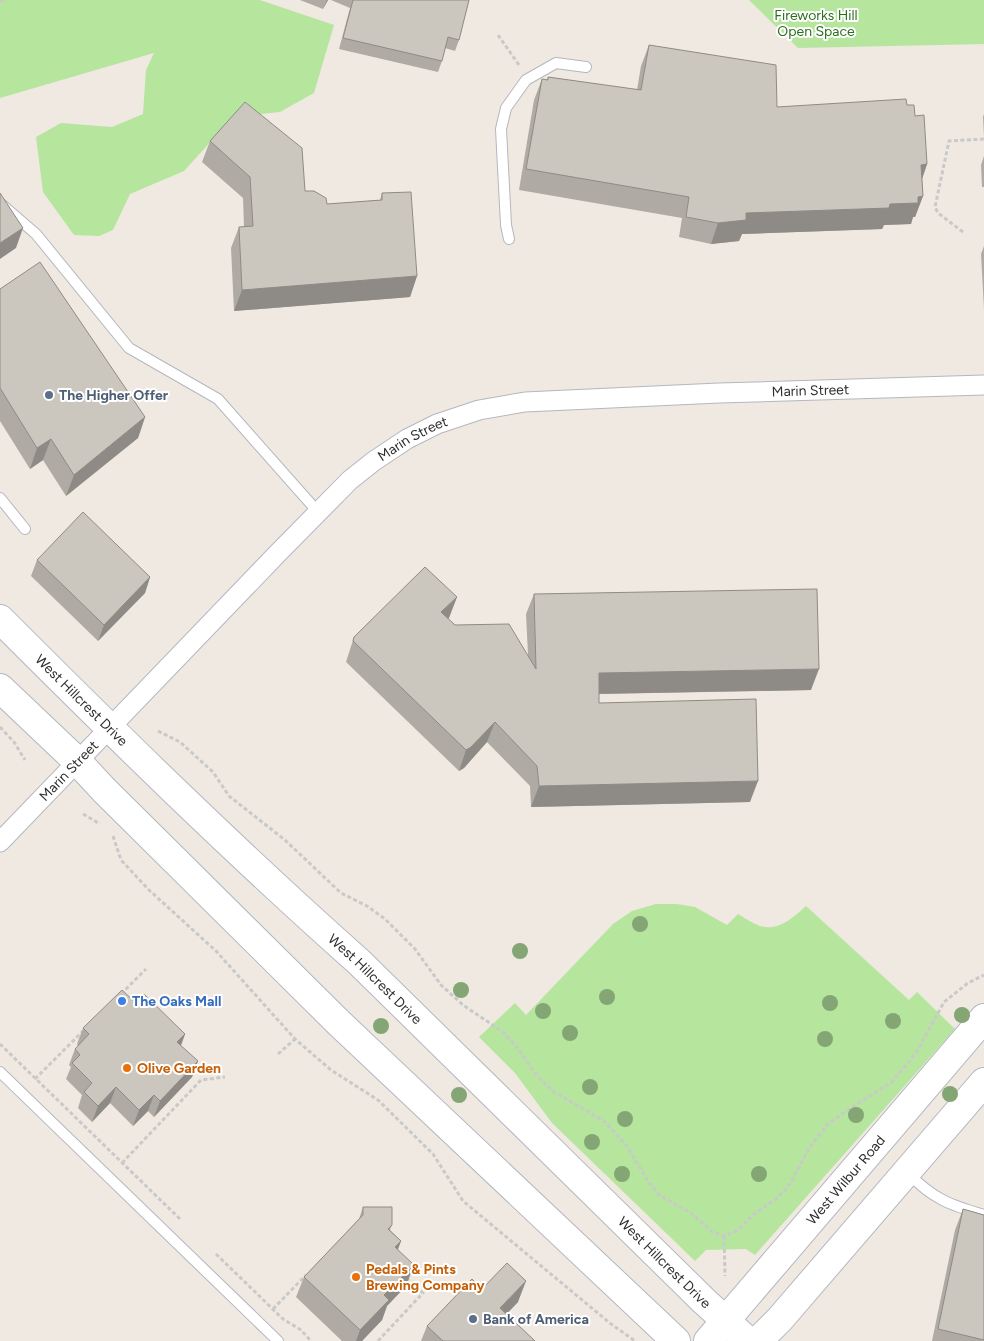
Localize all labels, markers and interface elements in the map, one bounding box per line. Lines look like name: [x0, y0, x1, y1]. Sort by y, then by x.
park label: Fireworks Hill Open Space: [774, 7, 858, 40]
street label: Marin Street: [771, 381, 849, 400]
place label: The Higher Offer: [59, 387, 169, 404]
marker: The Higher Offer: [43, 389, 55, 401]
street label: Marin Street: [374, 413, 450, 465]
street label: West Hillcrest Drive: [32, 651, 132, 750]
street label: Marin Street: [36, 737, 102, 804]
street label: West Hillcrest Drive: [325, 930, 426, 1028]
place label: The Oaks Mall: [132, 993, 221, 1010]
marker: The Oaks Mall: [116, 995, 128, 1007]
place label: Olive Garden: [137, 1060, 221, 1077]
marker: Olive Garden: [121, 1062, 133, 1074]
street label: West Wilbur Road: [803, 1132, 889, 1228]
street label: West Hillcrest Drive: [615, 1213, 715, 1312]
place label: Pedals & Pints Brewing Company: [366, 1261, 486, 1294]
marker: Pedals & Pints Brewing Company: [350, 1271, 362, 1283]
place label: Bank of America: [483, 1311, 589, 1328]
marker: Bank of America: [467, 1313, 479, 1325]

